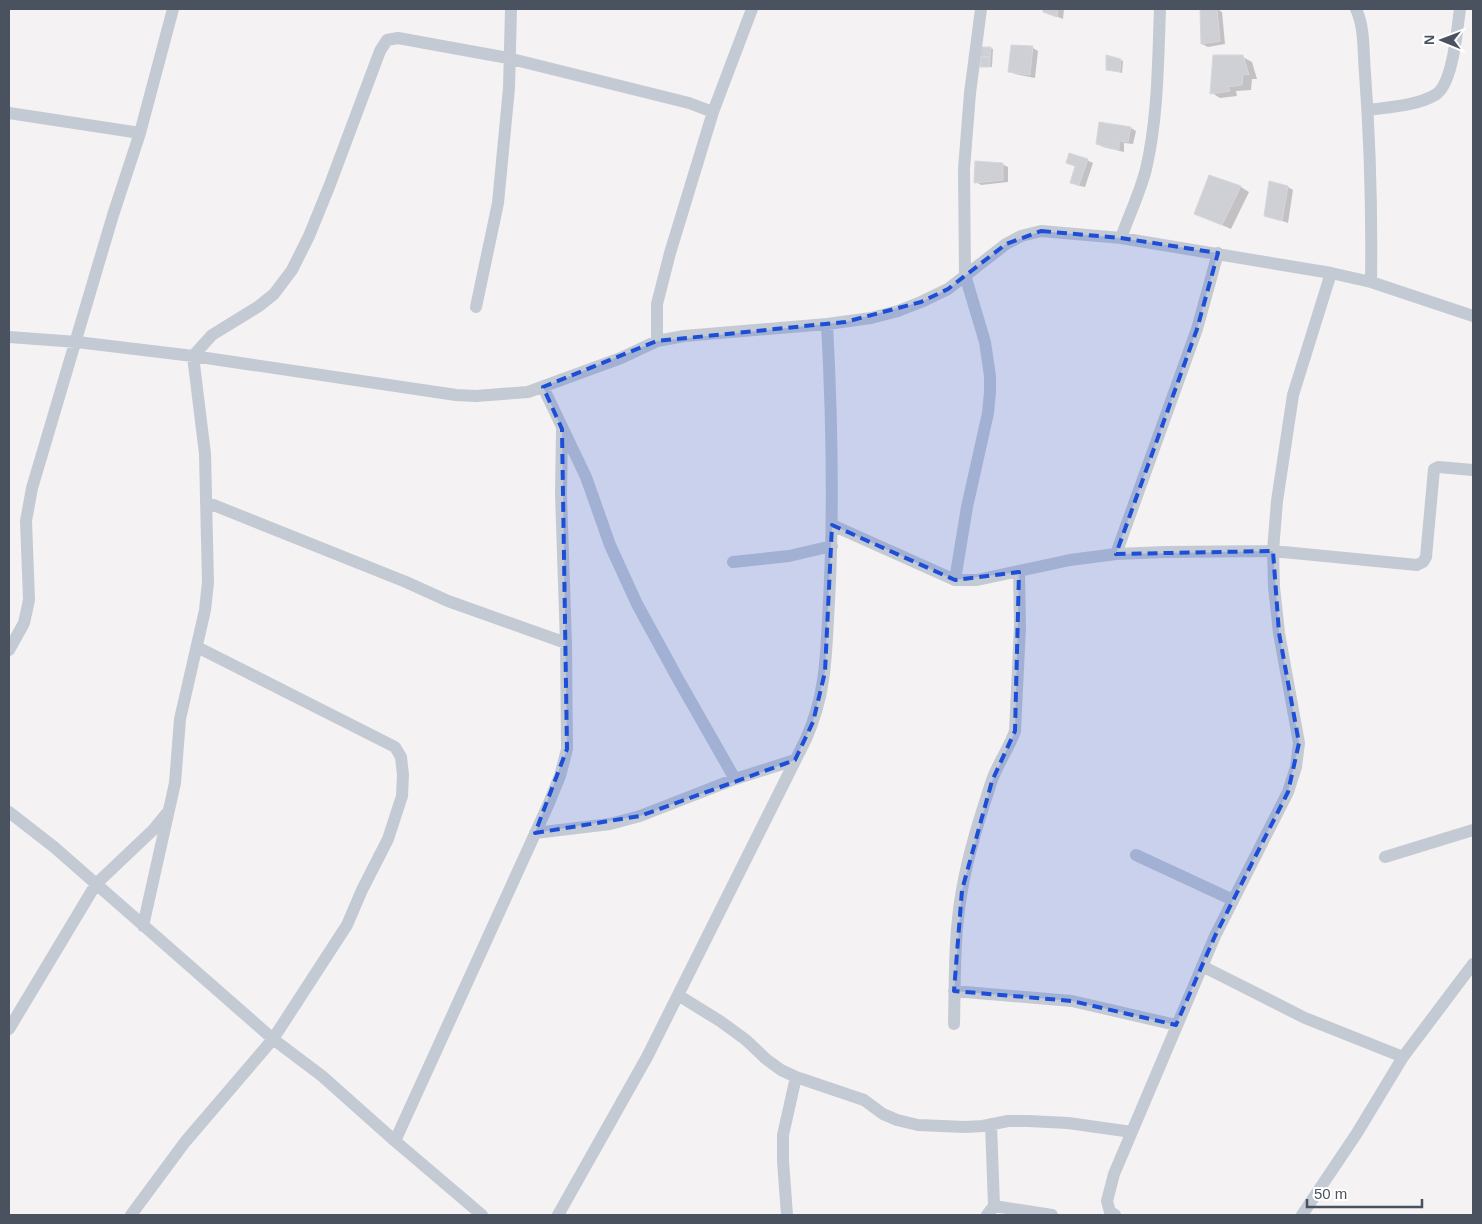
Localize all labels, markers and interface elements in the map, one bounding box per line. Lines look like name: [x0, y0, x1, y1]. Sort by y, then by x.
north arrow: [1417, 15, 1467, 65]
text: N: [1421, 35, 1437, 45]
scale bar: [1307, 1176, 1422, 1208]
text: 50 m: [1314, 1185, 1347, 1202]

